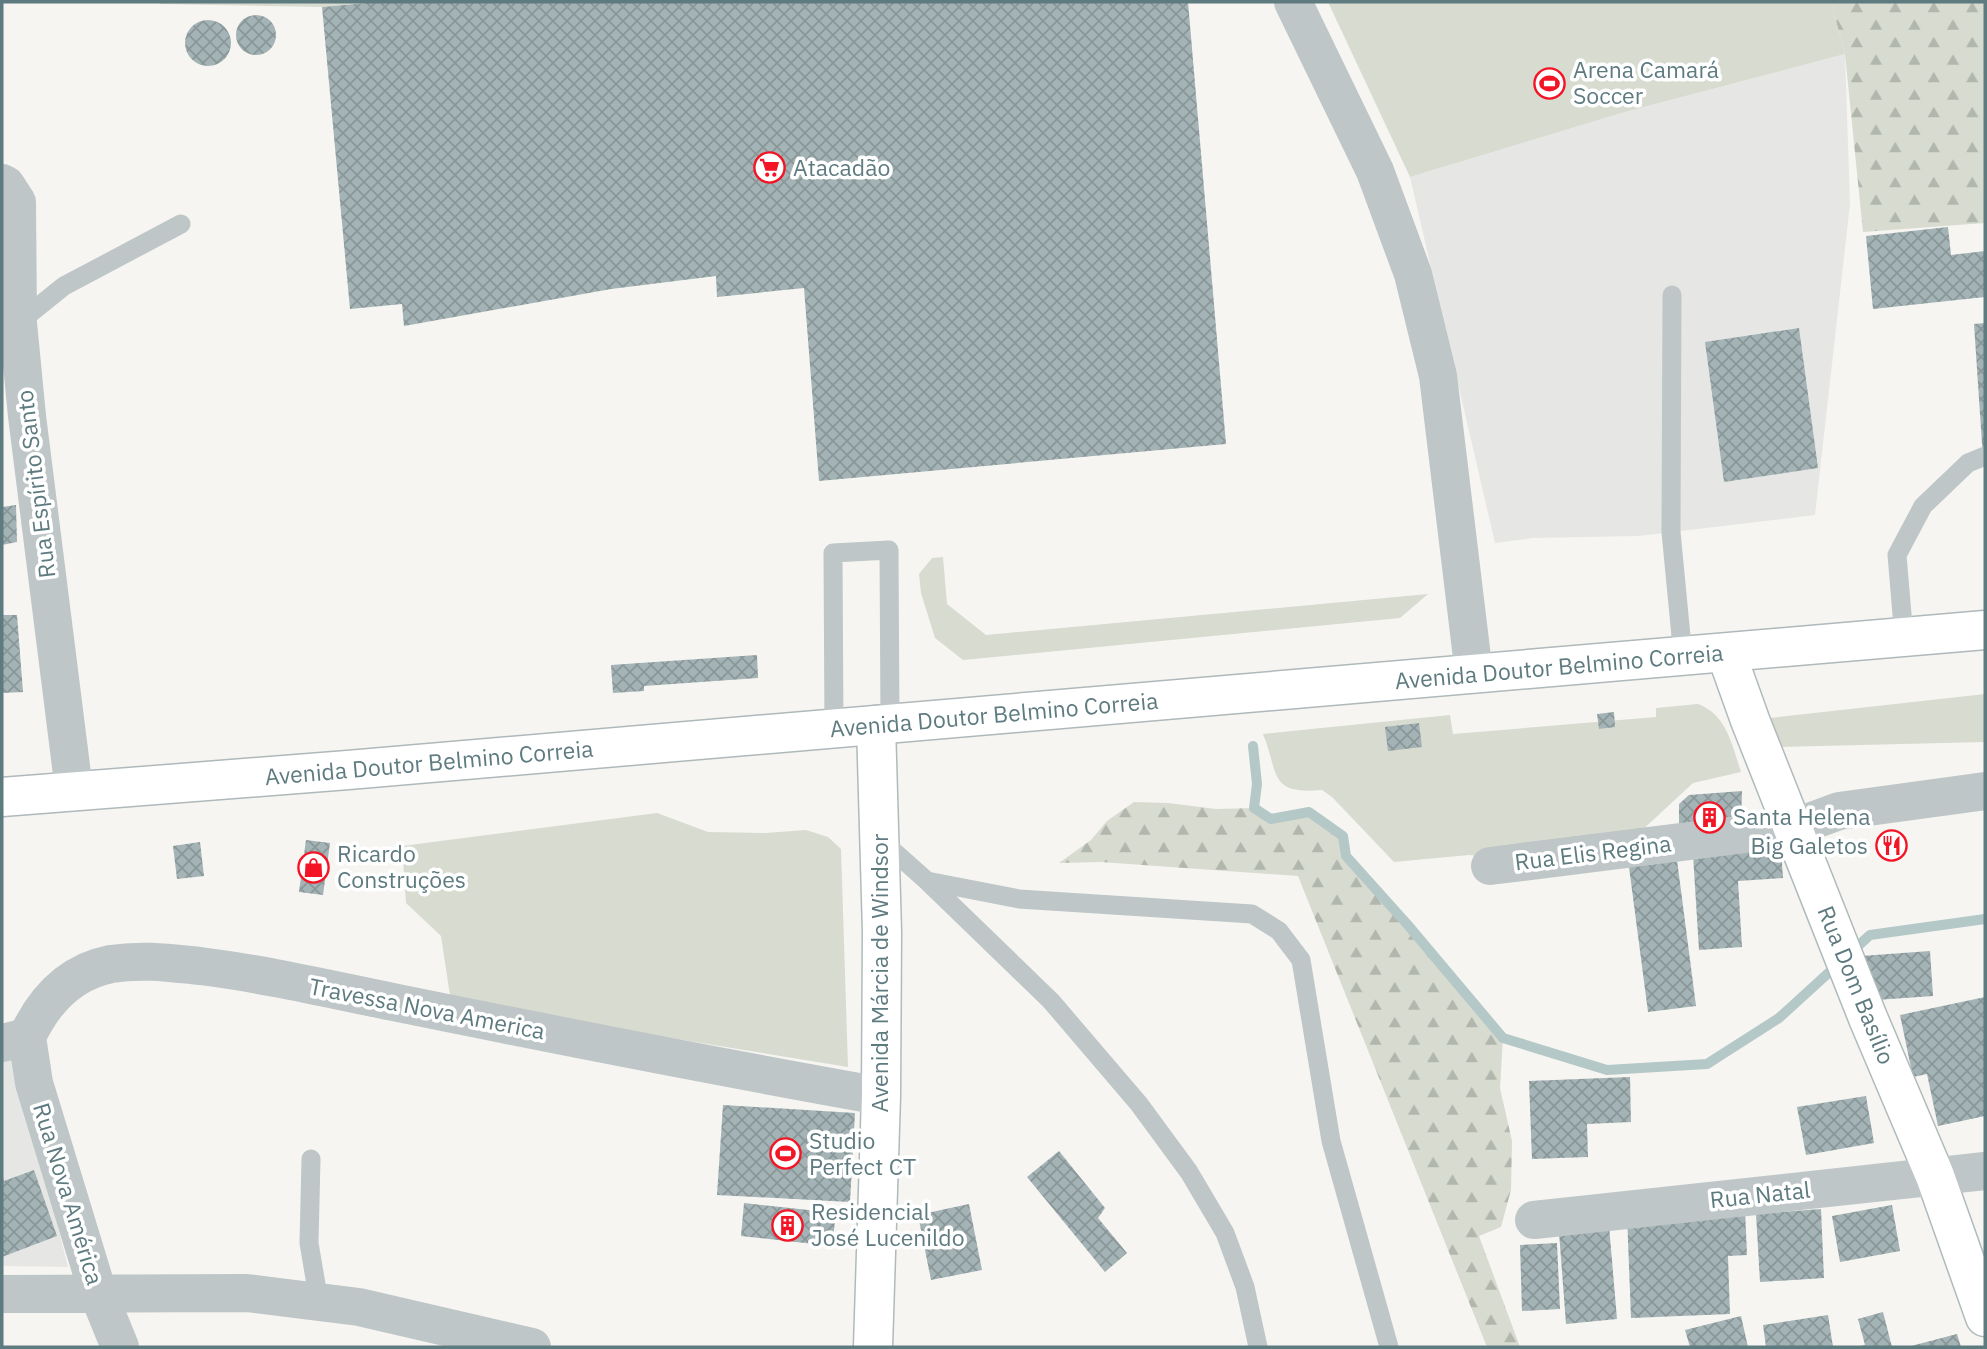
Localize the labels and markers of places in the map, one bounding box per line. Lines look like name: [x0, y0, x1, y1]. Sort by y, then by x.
place label: Arena Camará Soccer: [1573, 54, 1719, 110]
sports icon: Arena Camará Soccer: [1533, 66, 1567, 100]
supermarket icon: Atacadão: [753, 151, 787, 185]
place label: Atacadão: [793, 152, 890, 182]
building icon: Santa Helena: [1693, 800, 1727, 834]
place label: Santa Helena: [1733, 801, 1871, 831]
restaurant icon: Big Galetos: [1874, 829, 1908, 863]
place label: Big Galetos: [1750, 830, 1868, 860]
place label: Ricardo Construções: [337, 838, 466, 894]
shop icon: Ricardo Construções: [297, 850, 331, 884]
place label: Studio Perfect CT: [809, 1125, 916, 1181]
sports icon: Studio Perfect CT: [769, 1137, 803, 1171]
place label: Residencial José Lucenildo: [811, 1196, 965, 1252]
building icon: Residencial José Lucenildo: [771, 1208, 805, 1242]

